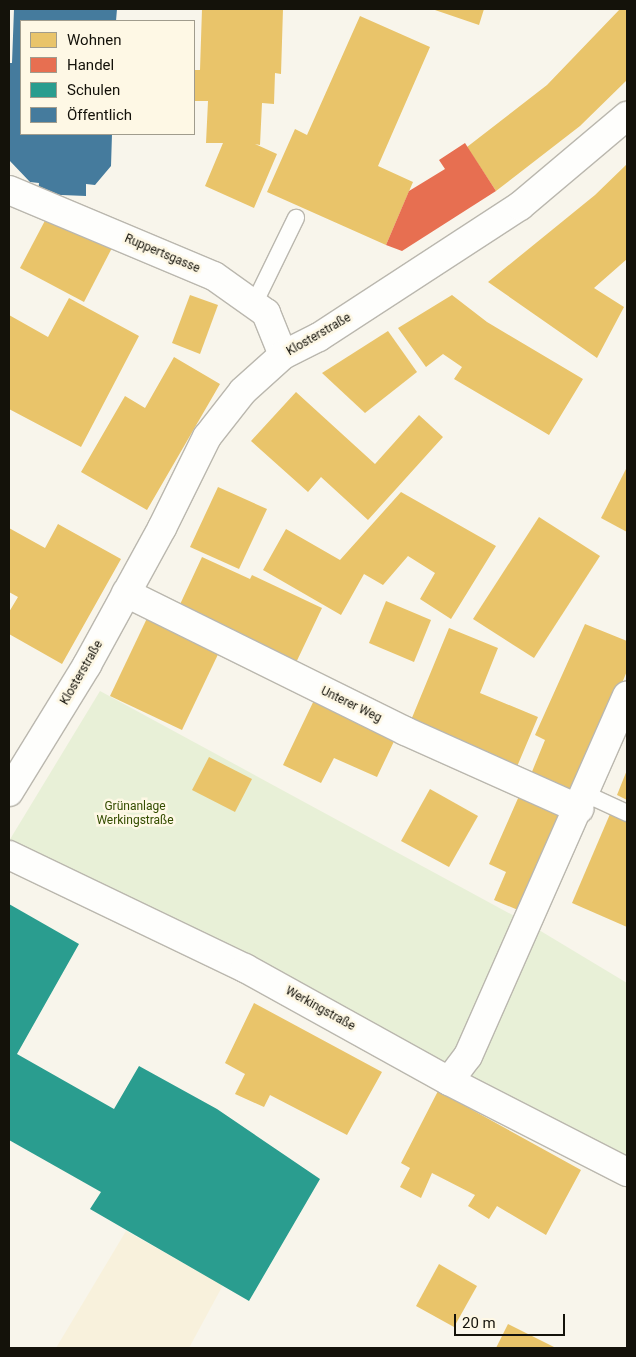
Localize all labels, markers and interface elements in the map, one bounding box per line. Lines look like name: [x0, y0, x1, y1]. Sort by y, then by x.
legend: [20, 20, 195, 135]
text: Wohnen: [67, 31, 121, 49]
text: Handel: [67, 56, 114, 74]
text: Schulen: [67, 81, 120, 99]
text: Öffentlich: [67, 106, 132, 124]
street label: Ruppertsgasse: [122, 232, 202, 276]
street label: Klosterstraße: [284, 311, 354, 359]
street label: Klosterstraße: [58, 638, 106, 708]
street label: Unterer Weg: [318, 684, 384, 726]
park label: Grünanlage Werkingstraße: [96, 800, 174, 828]
street label: Werkingstraße: [283, 984, 357, 1034]
scale bar: [456, 1304, 567, 1336]
text: 20 m: [462, 1314, 496, 1332]

